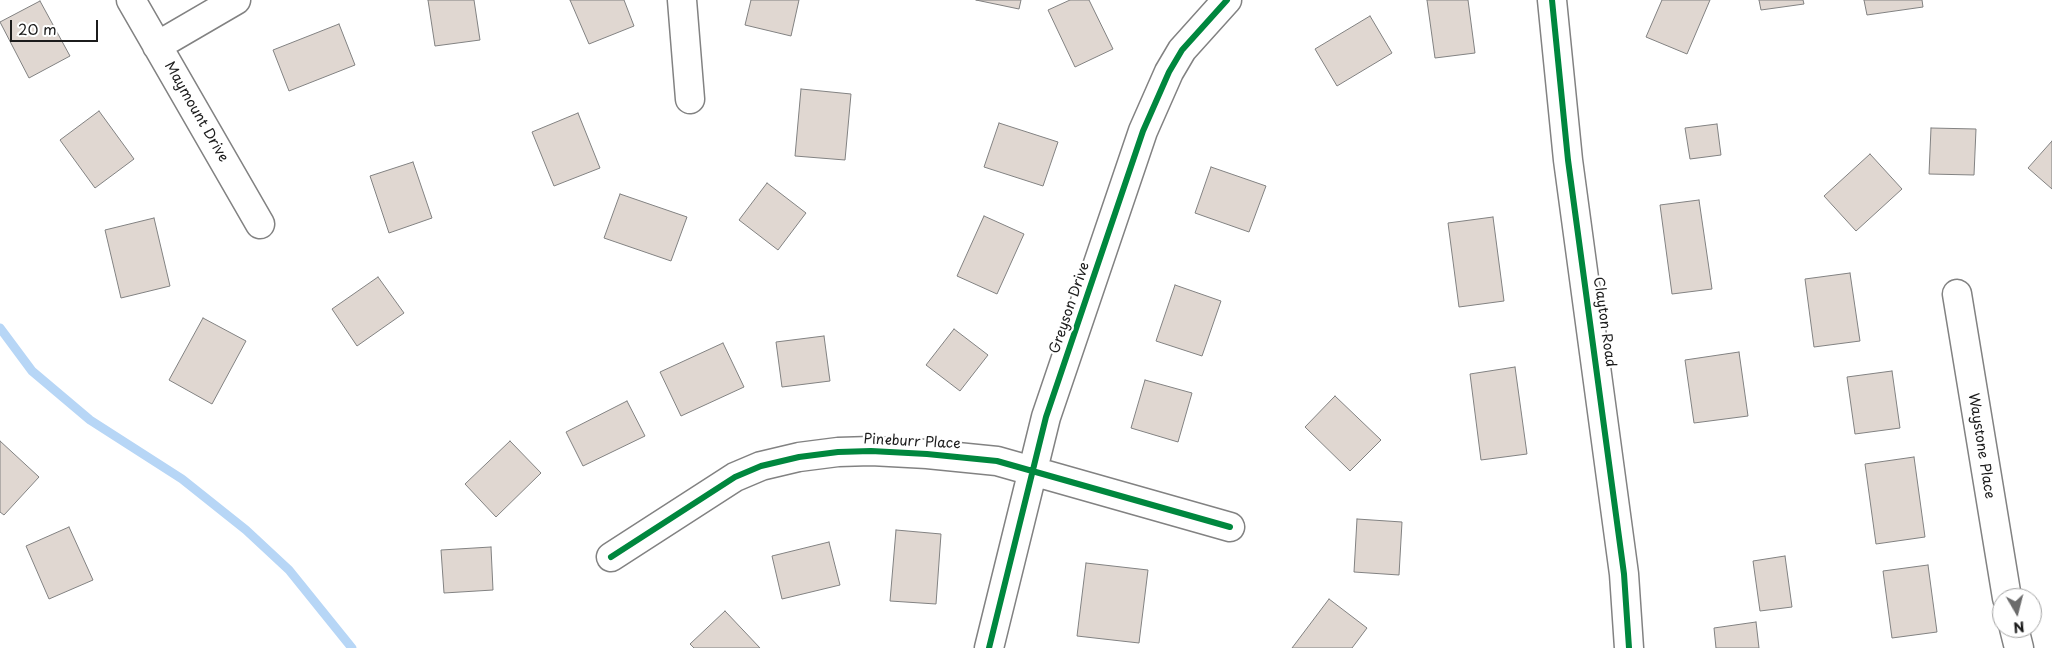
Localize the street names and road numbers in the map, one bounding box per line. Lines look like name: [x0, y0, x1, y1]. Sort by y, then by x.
street label: Maymount Drive: [160, 59, 232, 165]
street label: Greyson Drive: [1046, 260, 1094, 356]
street label: Clayton Road: [1589, 276, 1619, 368]
street label: Waystone Place: [1964, 392, 1998, 500]
street label: Pineburr Place: [863, 431, 961, 453]

